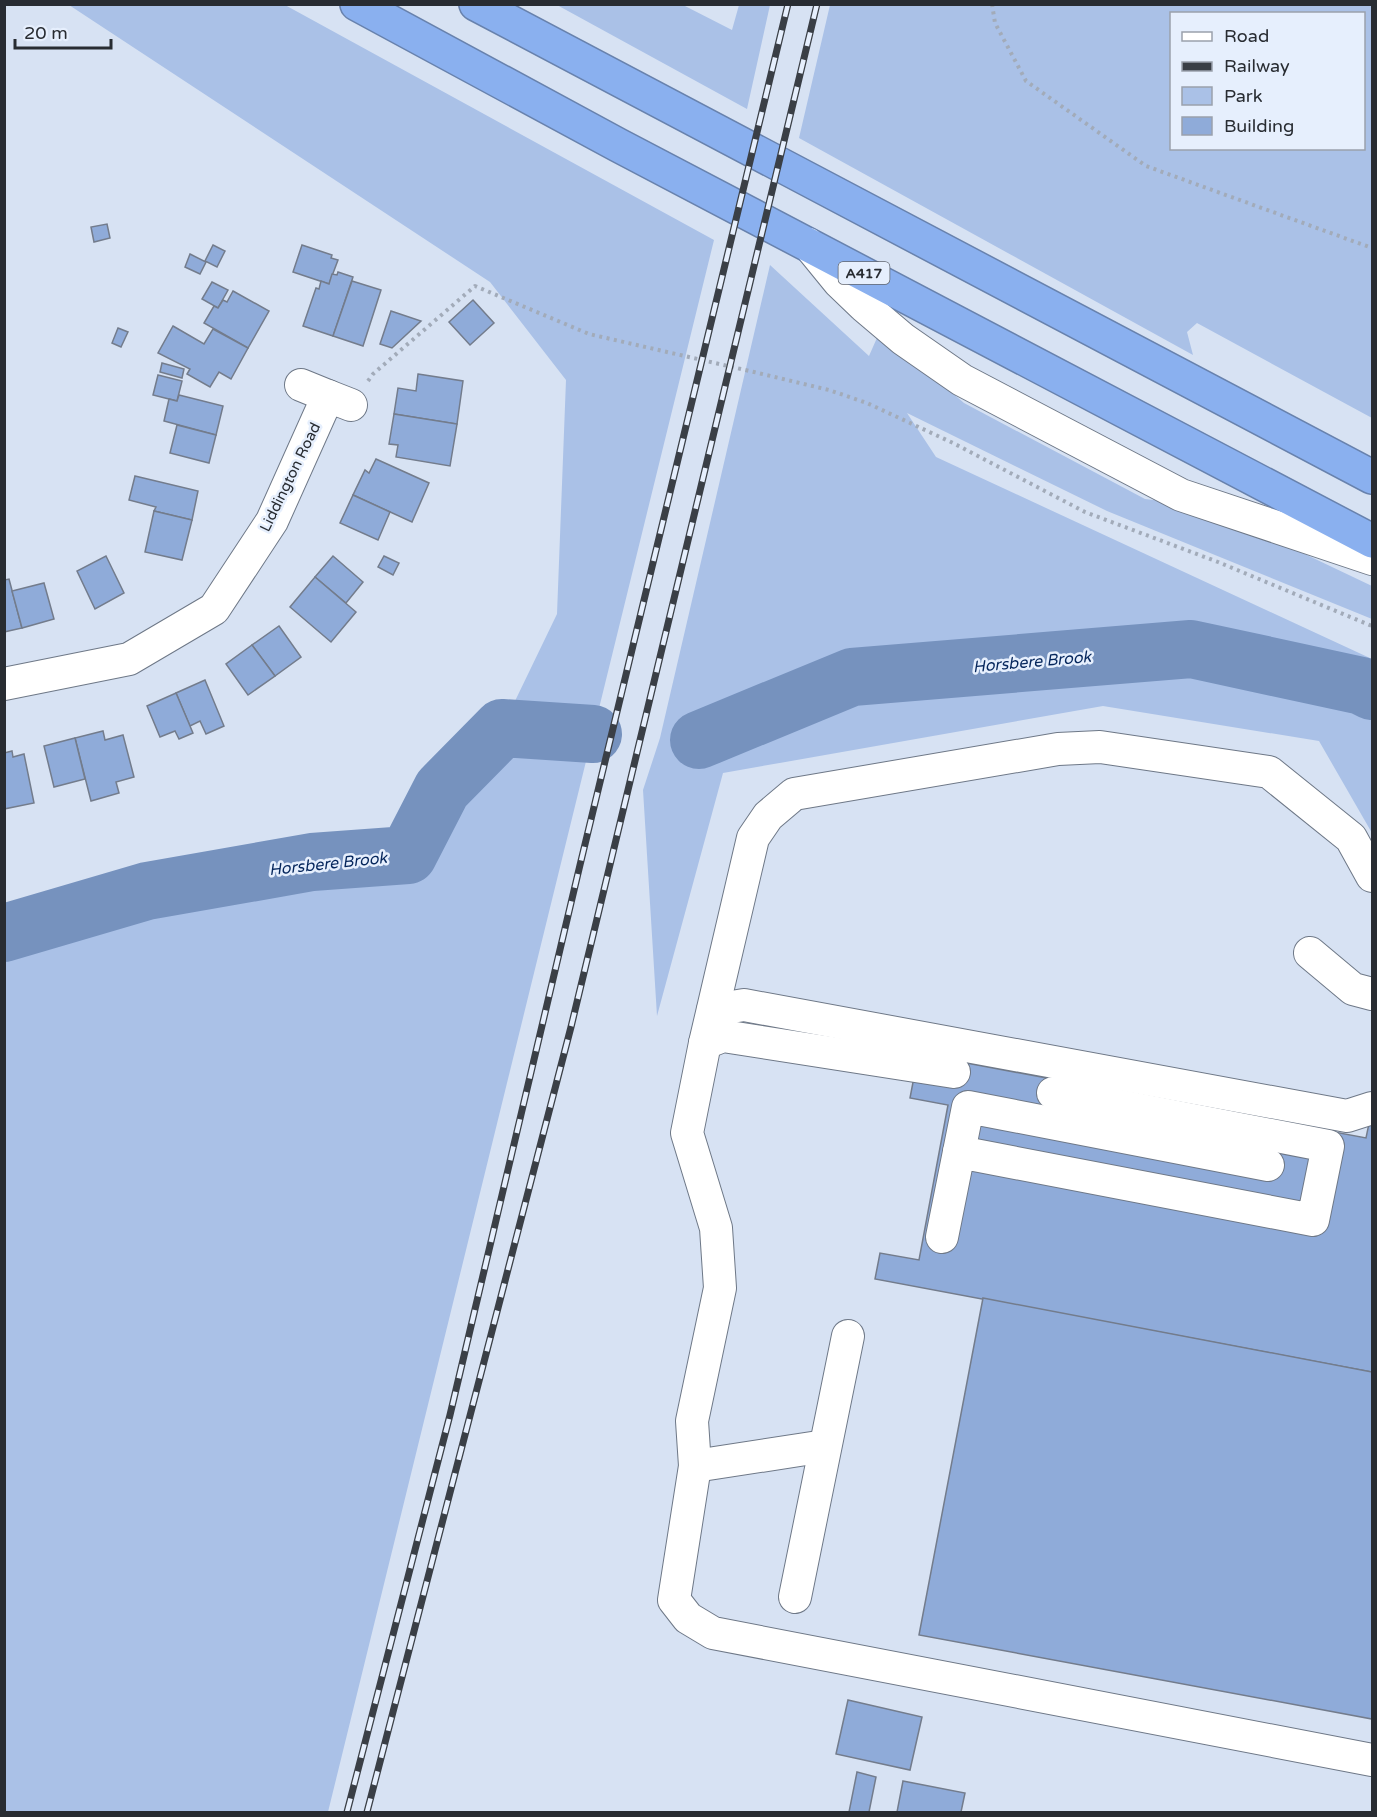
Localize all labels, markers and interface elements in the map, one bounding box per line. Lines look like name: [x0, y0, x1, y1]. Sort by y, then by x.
scale bar: [15, 12, 111, 50]
legend: [1170, 12, 1365, 150]
text: 20 m: [24, 22, 68, 44]
text: Road: [1224, 25, 1269, 47]
text: Railway: [1224, 55, 1290, 77]
text: Park: [1224, 85, 1263, 107]
text: Building: [1224, 115, 1294, 137]
road number: A417: [838, 262, 890, 284]
street label: Liddington Road: [256, 420, 324, 534]
water label: Horsbere Brook: [972, 647, 1093, 677]
water label: Horsbere Brook: [268, 848, 389, 880]

